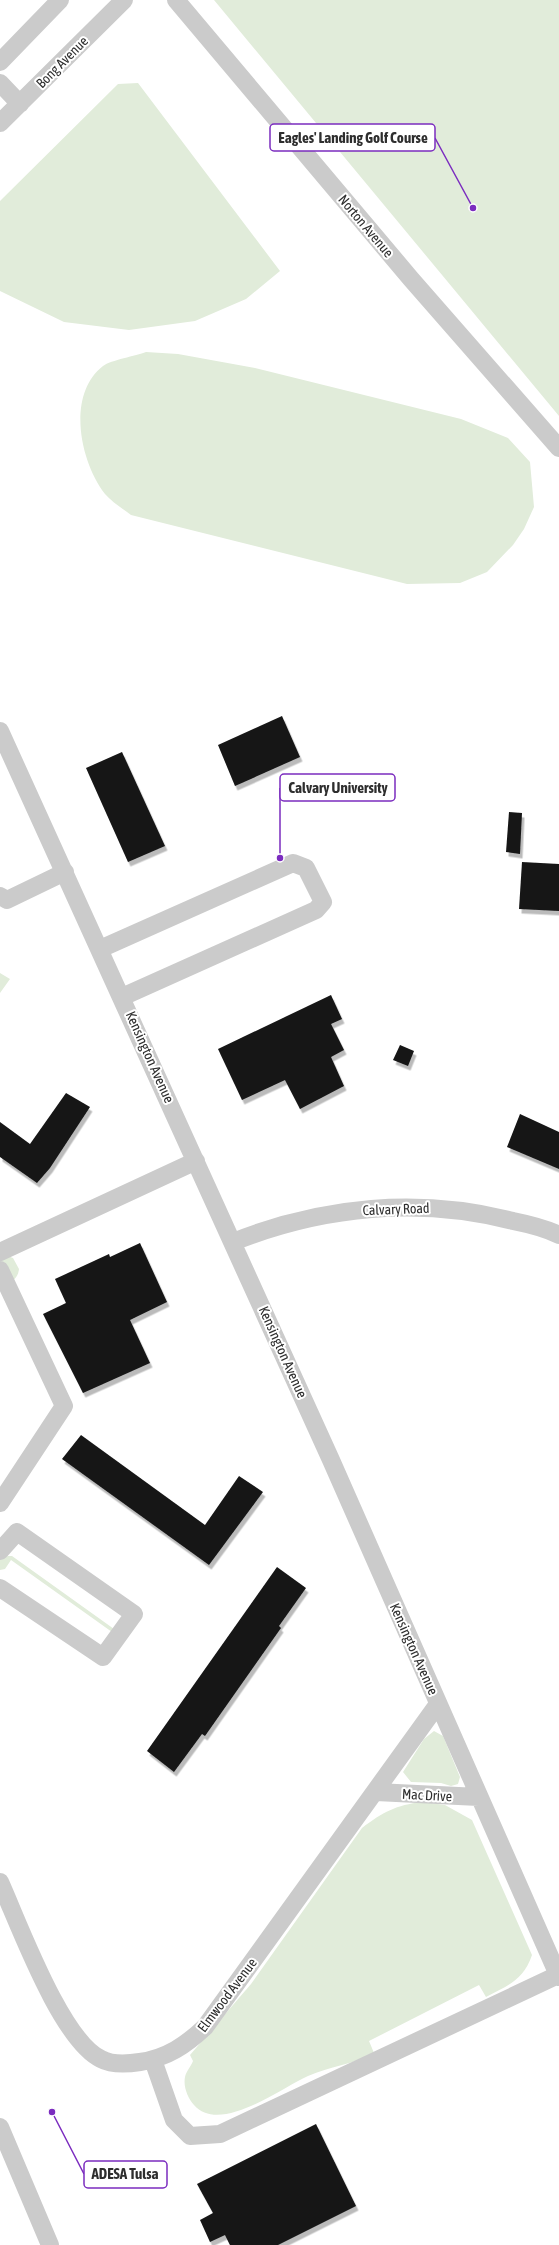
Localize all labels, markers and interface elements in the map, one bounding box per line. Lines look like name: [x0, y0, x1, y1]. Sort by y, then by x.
street label: Bong Avenue: [33, 33, 91, 91]
callout: Eagles' Landing Golf Course: [270, 124, 435, 151]
text: Eagles' Landing Golf Course: [278, 129, 428, 146]
street label: Norton Avenue: [335, 191, 397, 261]
callout: Calvary University: [280, 774, 395, 801]
text: Calvary University: [288, 779, 388, 796]
street label: Kensington Avenue: [123, 1009, 177, 1105]
street label: Calvary Road: [362, 1200, 430, 1218]
street label: Kensington Avenue: [256, 1304, 310, 1400]
street label: Kensington Avenue: [387, 1601, 441, 1697]
street label: Mac Drive: [402, 1786, 452, 1804]
street label: Elmwood Avenue: [194, 1955, 260, 2035]
callout: ADESA Tulsa: [84, 2161, 167, 2188]
text: ADESA Tulsa: [90, 2165, 159, 2182]

